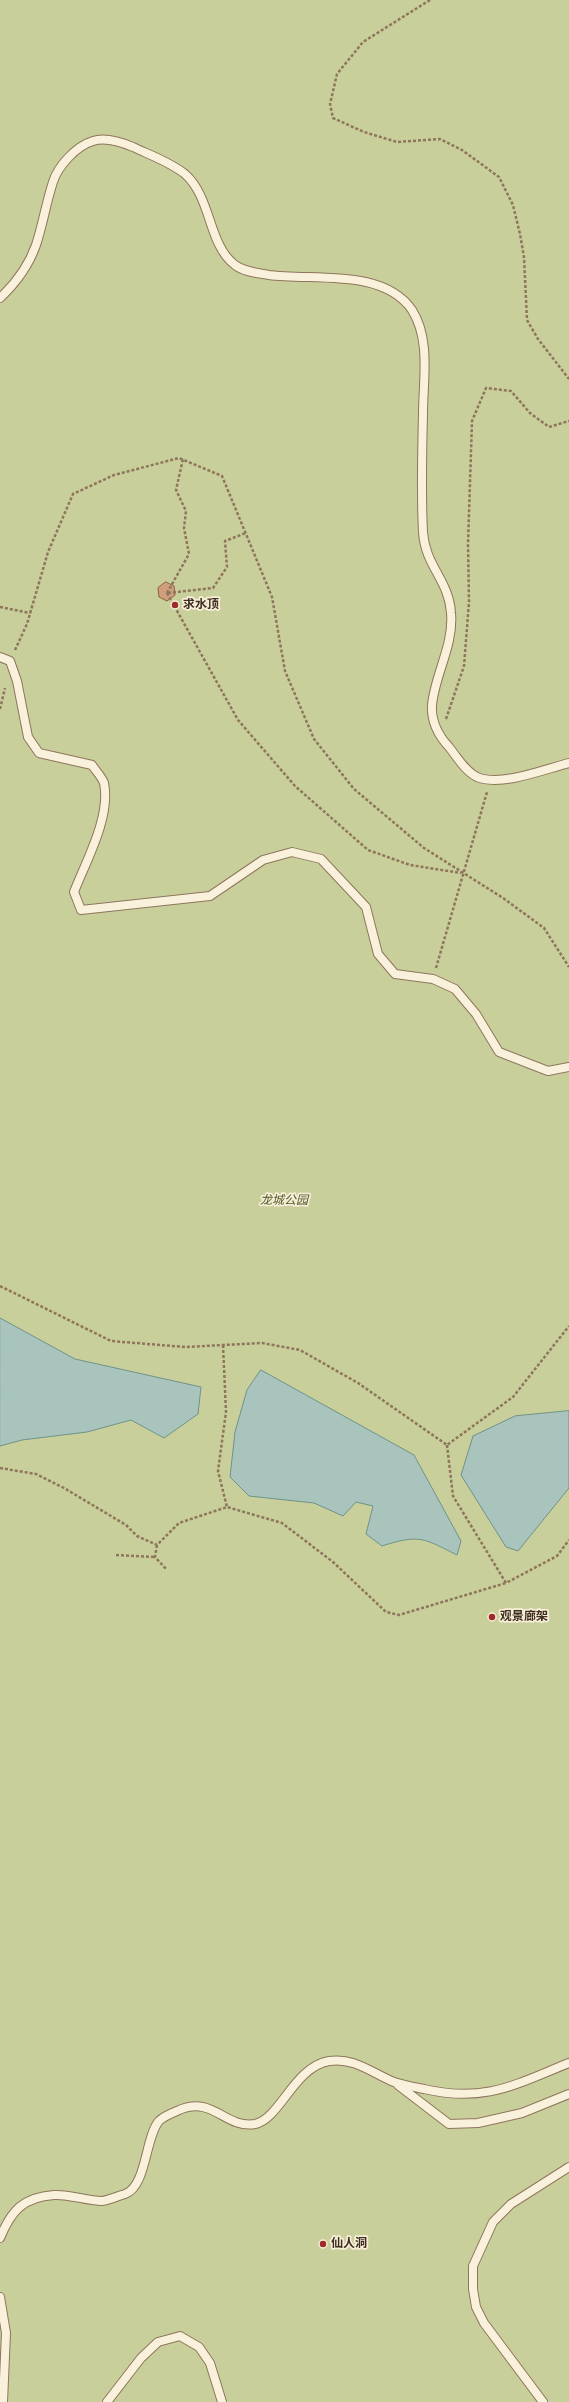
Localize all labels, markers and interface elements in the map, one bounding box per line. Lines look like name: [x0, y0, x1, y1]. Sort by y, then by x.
place label: 求水顶: [183, 598, 219, 612]
marker: 求水顶: [170, 600, 180, 610]
park label: 龙城公园: [260, 1194, 308, 1208]
place label: 观景廊架: [500, 1610, 548, 1624]
marker: 观景廊架: [487, 1612, 497, 1622]
place label: 仙人洞: [331, 2237, 367, 2251]
marker: 仙人洞: [318, 2239, 328, 2249]

